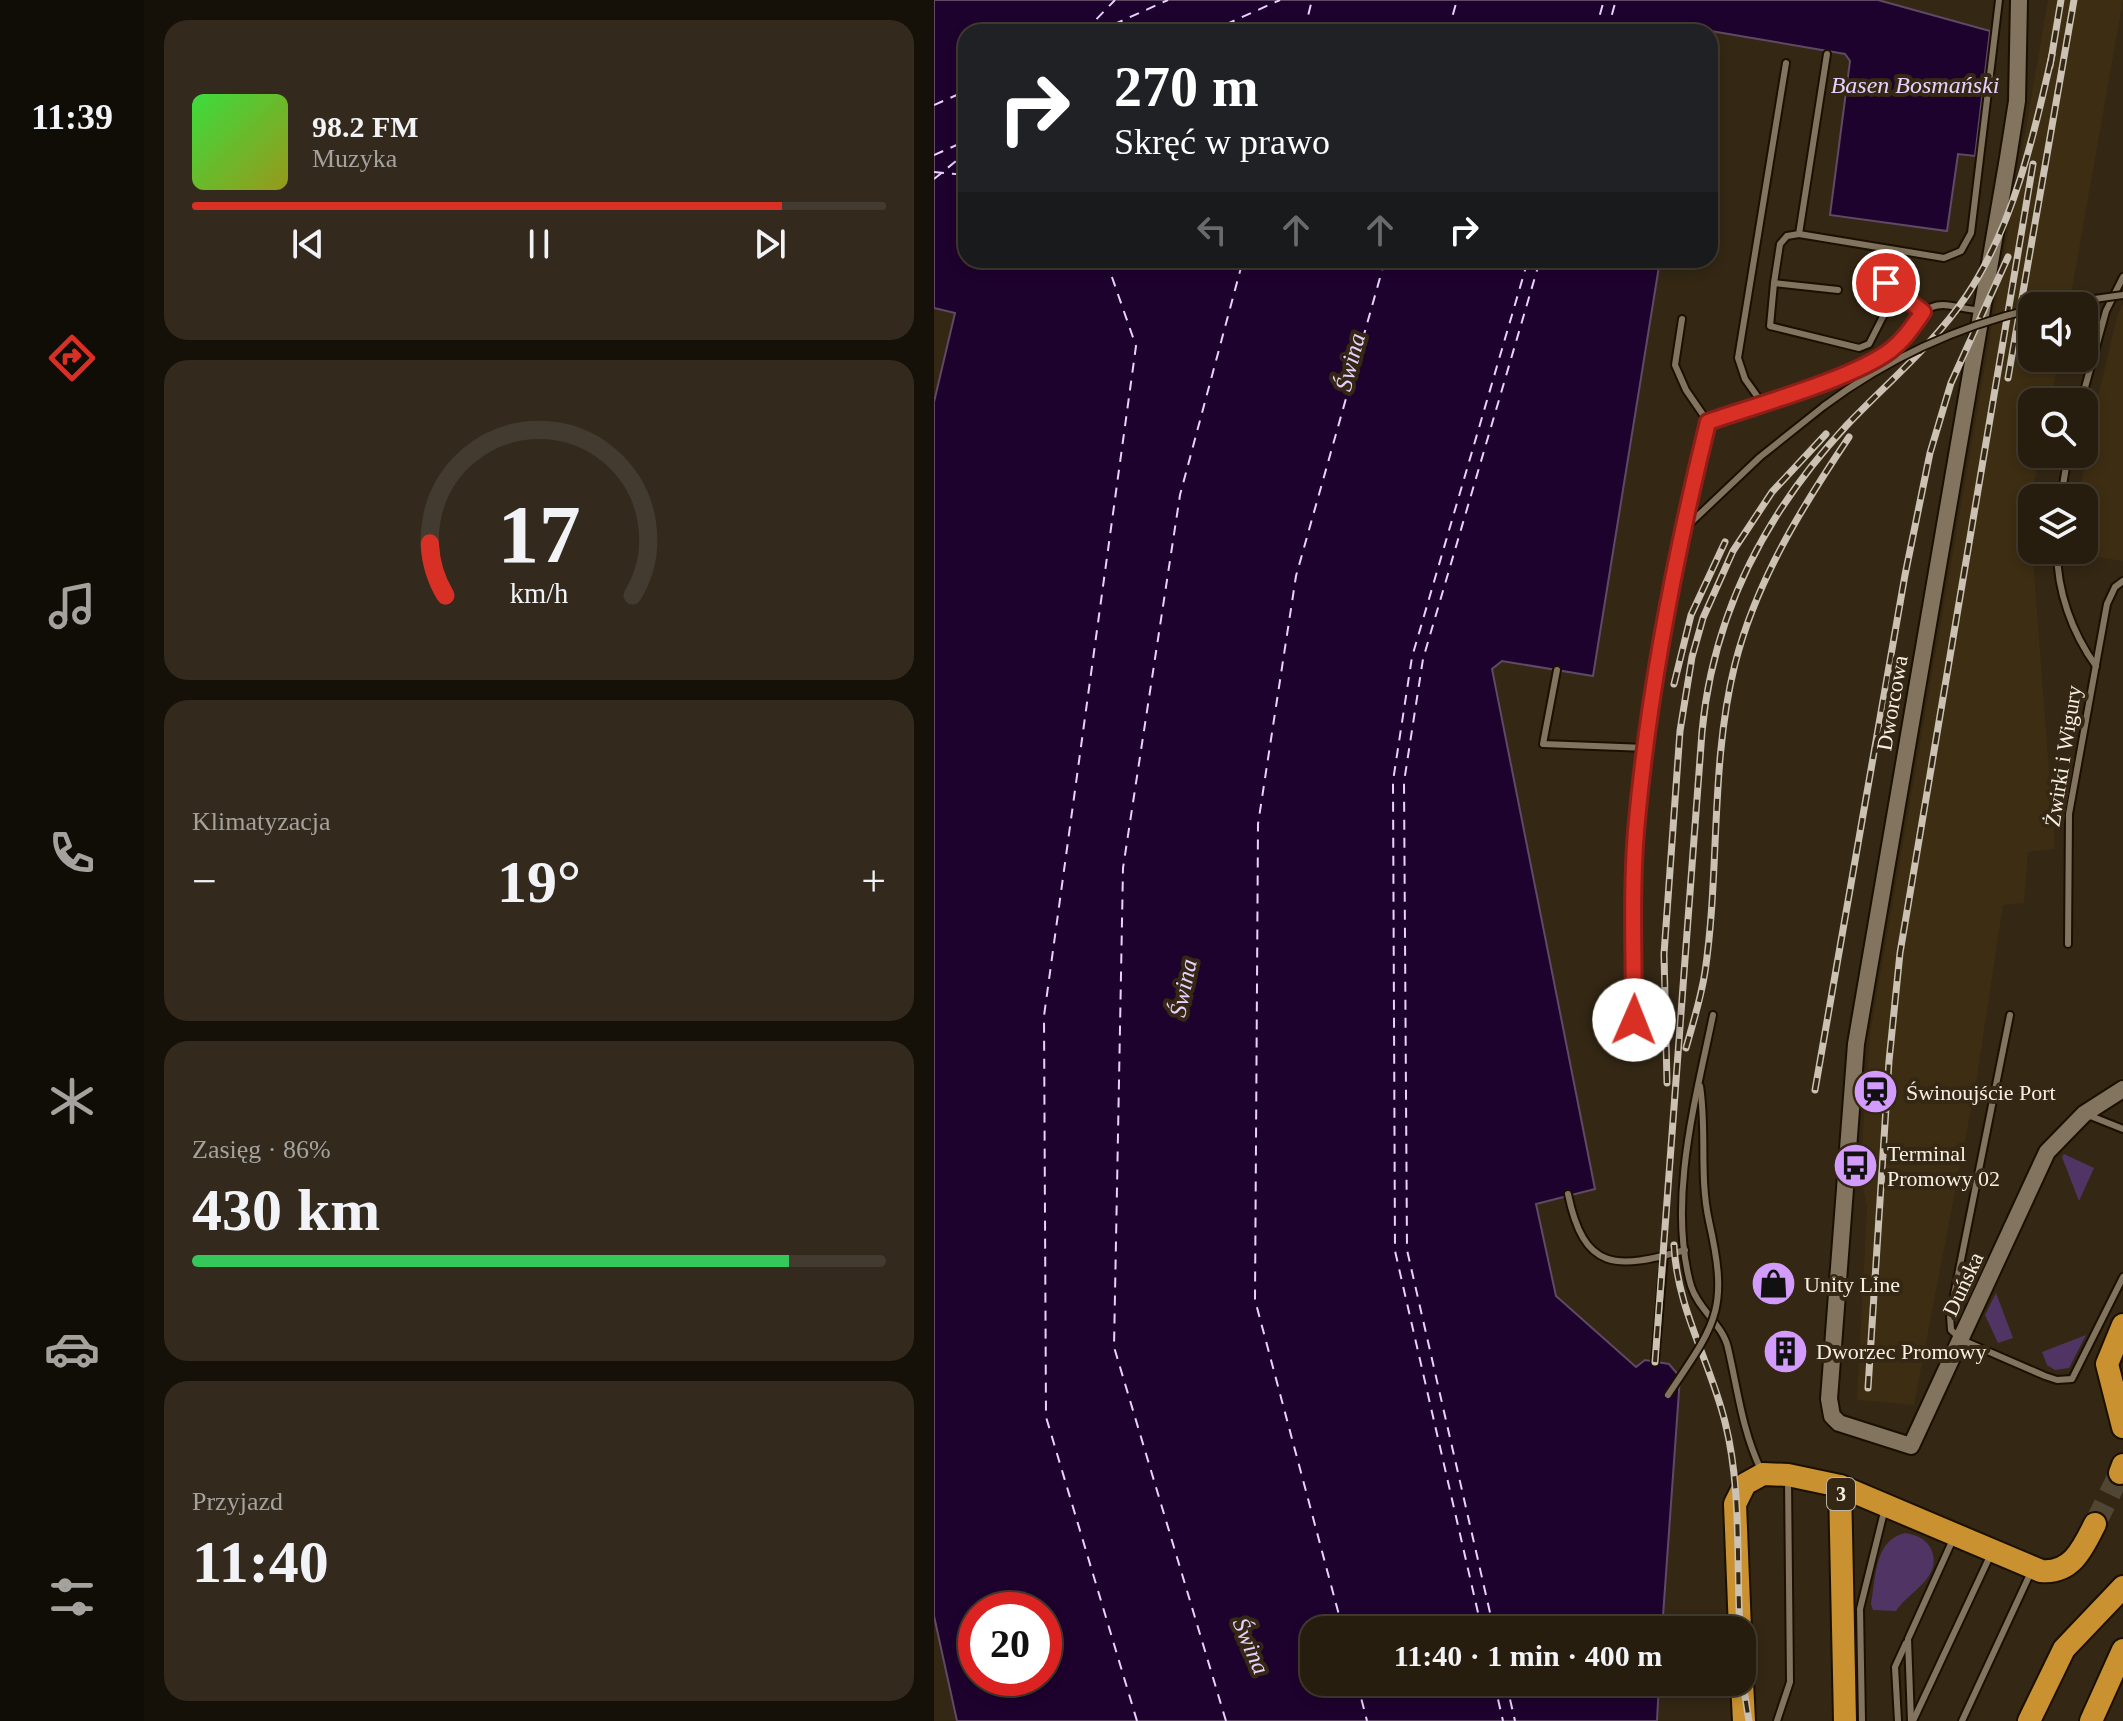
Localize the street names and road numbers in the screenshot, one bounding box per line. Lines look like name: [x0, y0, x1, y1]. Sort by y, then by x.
street label: Dworcowa: [1871, 653, 1913, 753]
street label: Żwirki i Wigury: [2039, 683, 2087, 829]
street label: Duńska: [1937, 1248, 1989, 1320]
road number: 3: [1827, 1478, 1855, 1510]

